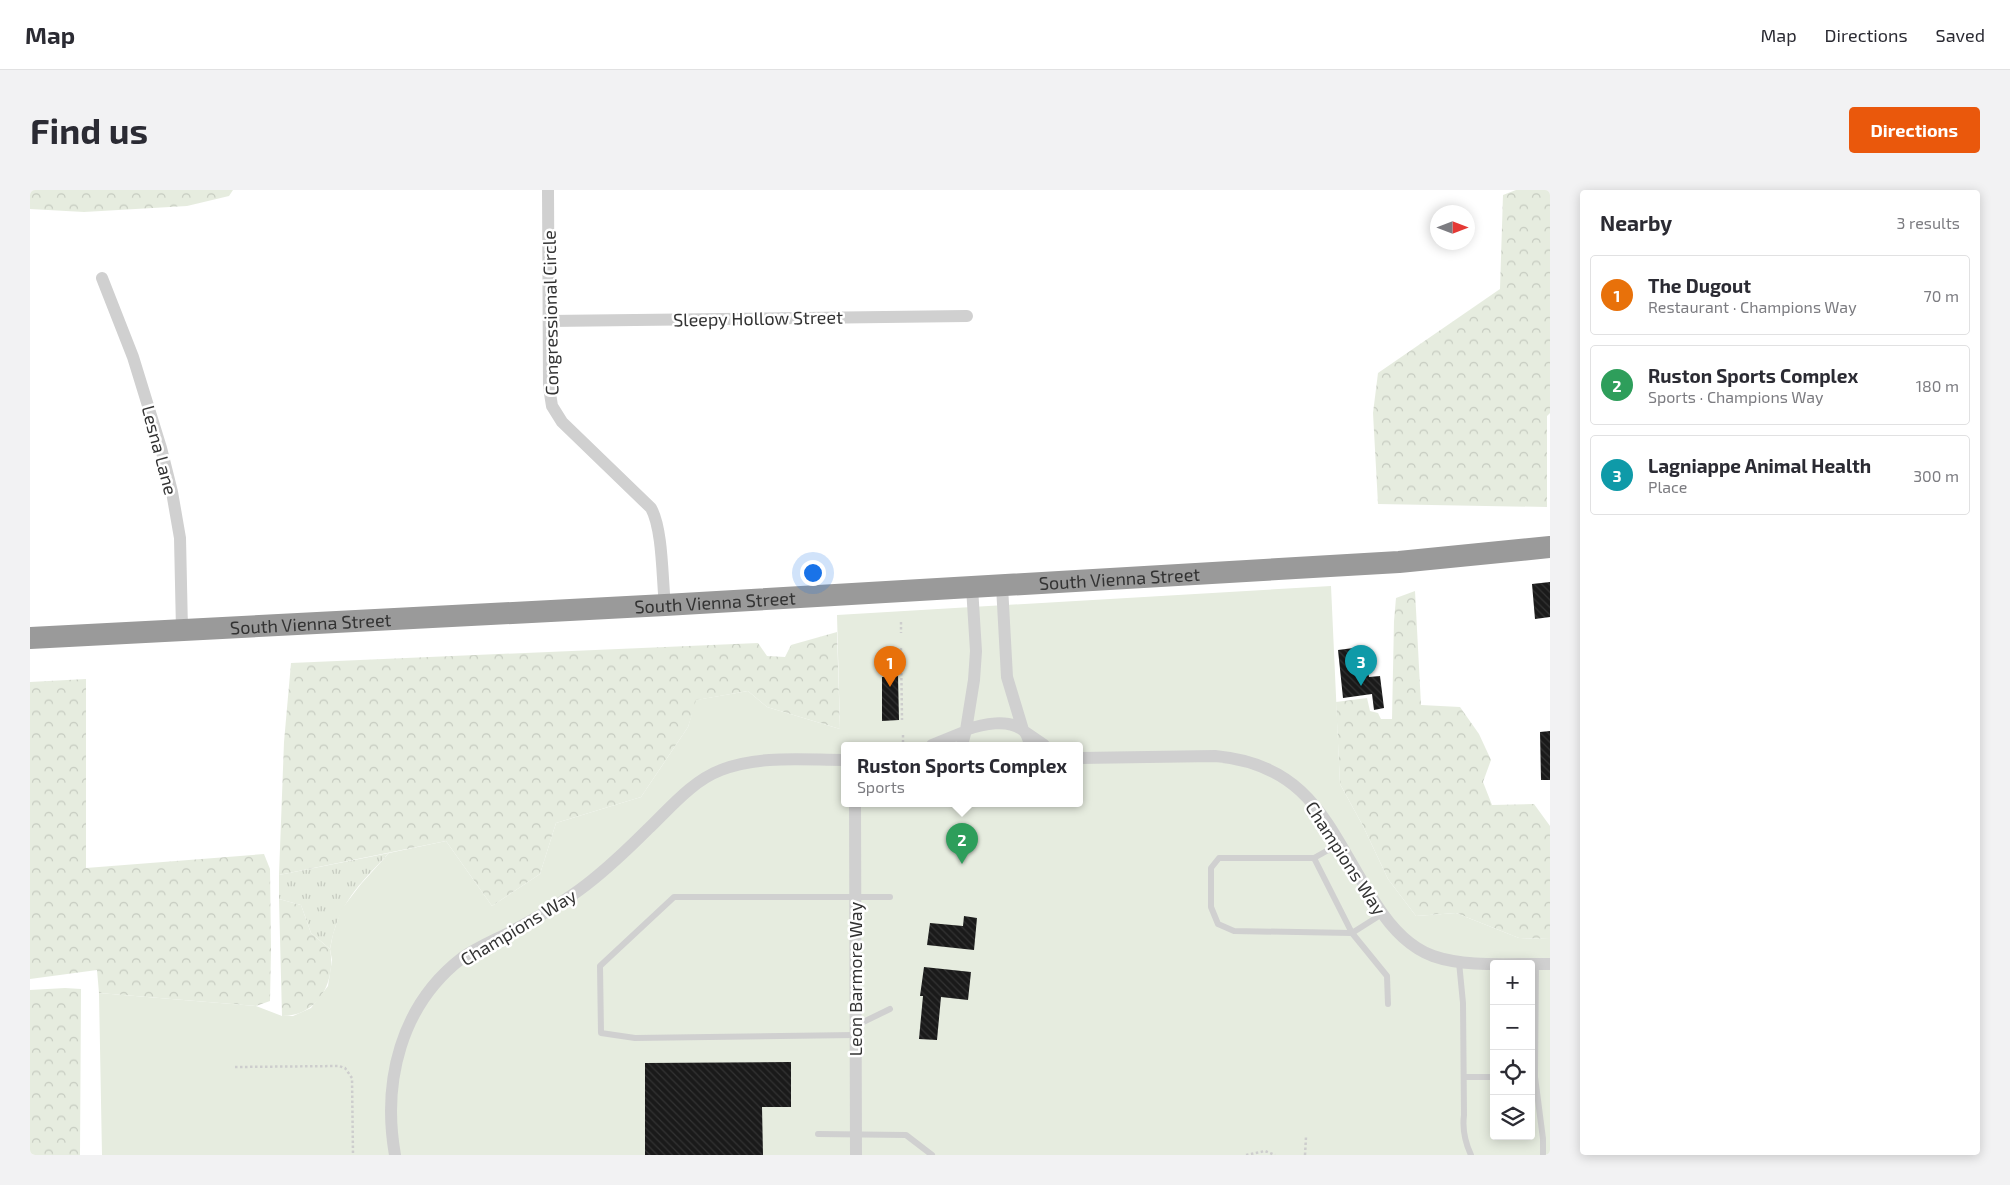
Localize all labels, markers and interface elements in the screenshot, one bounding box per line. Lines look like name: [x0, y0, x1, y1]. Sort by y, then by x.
text: Map: [25, 20, 75, 49]
text: Map: [1760, 24, 1797, 46]
text: Directions: [1825, 24, 1908, 46]
text: Saved: [1936, 24, 1985, 46]
button: Directions: [1849, 107, 1980, 153]
text: Find us: [30, 109, 148, 151]
north arrow: [1430, 205, 1475, 250]
text: Nearby: [1600, 210, 1672, 235]
text: 3 results: [1897, 213, 1960, 232]
street label: Congressional Circle: [538, 230, 562, 396]
text: The Dugout: [1648, 274, 1751, 297]
text: 1: [1614, 286, 1620, 305]
text: 70 m: [1924, 286, 1959, 305]
text: Restaurant · Champions Way: [1648, 297, 1857, 316]
street label: Sleepy Hollow Street: [673, 306, 843, 330]
text: Ruston Sports Complex: [1648, 364, 1858, 387]
text: 2: [1612, 376, 1622, 395]
text: 180 m: [1916, 376, 1959, 395]
text: Sports · Champions Way: [1648, 387, 1823, 406]
street label: Lesna Lane: [138, 403, 182, 497]
text: Lagniappe Animal Health: [1648, 454, 1871, 477]
text: 3: [1612, 466, 1622, 485]
text: 300 m: [1913, 466, 1959, 485]
text: Place: [1648, 477, 1687, 496]
your location: [800, 560, 826, 586]
street label: South Vienna Street: [1038, 563, 1201, 594]
street label: South Vienna Street: [634, 586, 796, 618]
street label: South Vienna Street: [229, 608, 392, 639]
pin: 3: [1345, 645, 1377, 686]
pin: 1: [874, 646, 906, 687]
popup: [841, 742, 1083, 807]
text: Ruston Sports Complex: [857, 754, 1067, 777]
text: Sports: [857, 777, 905, 796]
street label: Champions Way: [1301, 797, 1391, 919]
pin: 2: [946, 823, 978, 864]
street label: Champions Way: [456, 884, 580, 970]
street label: Leon Barmore Way: [844, 901, 866, 1056]
map controls: [1490, 960, 1535, 1140]
button: +: [1490, 960, 1535, 1005]
button: −: [1490, 1005, 1535, 1050]
button: locate: [1490, 1050, 1535, 1095]
button: layers: [1490, 1095, 1535, 1140]

